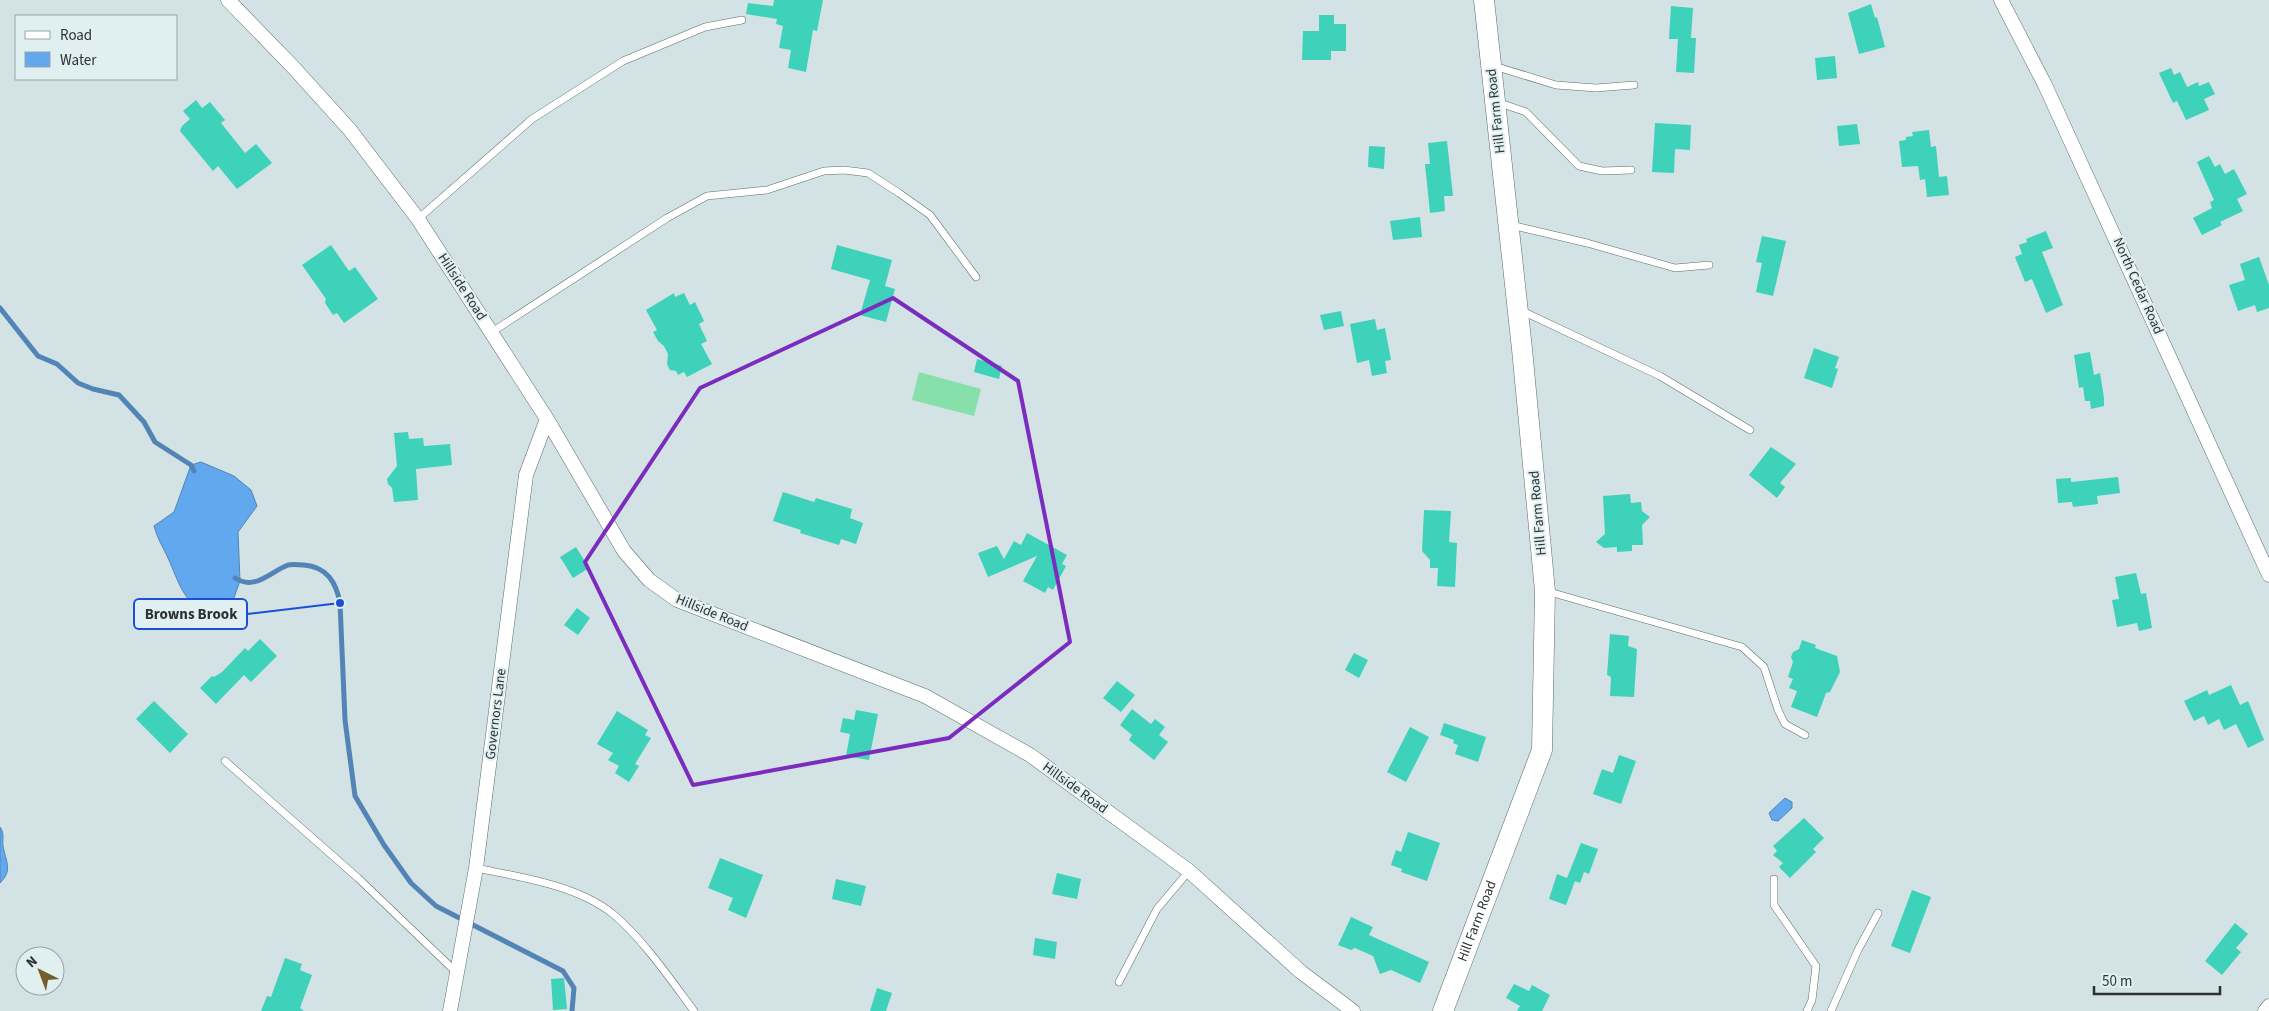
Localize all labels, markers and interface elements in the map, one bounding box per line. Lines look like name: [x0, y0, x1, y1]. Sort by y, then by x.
legend: [15, 15, 178, 80]
text: Road: [60, 25, 92, 46]
text: Water: [60, 50, 97, 71]
street label: Hill Farm Road: [1482, 68, 1510, 154]
street label: North Cedar Road: [2108, 234, 2168, 338]
street label: Hillside Road: [433, 249, 491, 325]
street label: Hill Farm Road: [1524, 470, 1552, 556]
street label: Hillside Road: [673, 589, 751, 637]
callout: Browns Brook: [134, 599, 247, 629]
text: Browns Brook: [145, 604, 238, 625]
street label: Governors Lane: [480, 667, 512, 761]
street label: Hillside Road: [1038, 757, 1112, 819]
street label: Hill Farm Road: [1453, 878, 1502, 965]
north arrow: [15, 946, 65, 996]
text: N: [22, 952, 42, 973]
scale bar: [2094, 964, 2220, 996]
text: 50 m: [2102, 971, 2132, 992]

